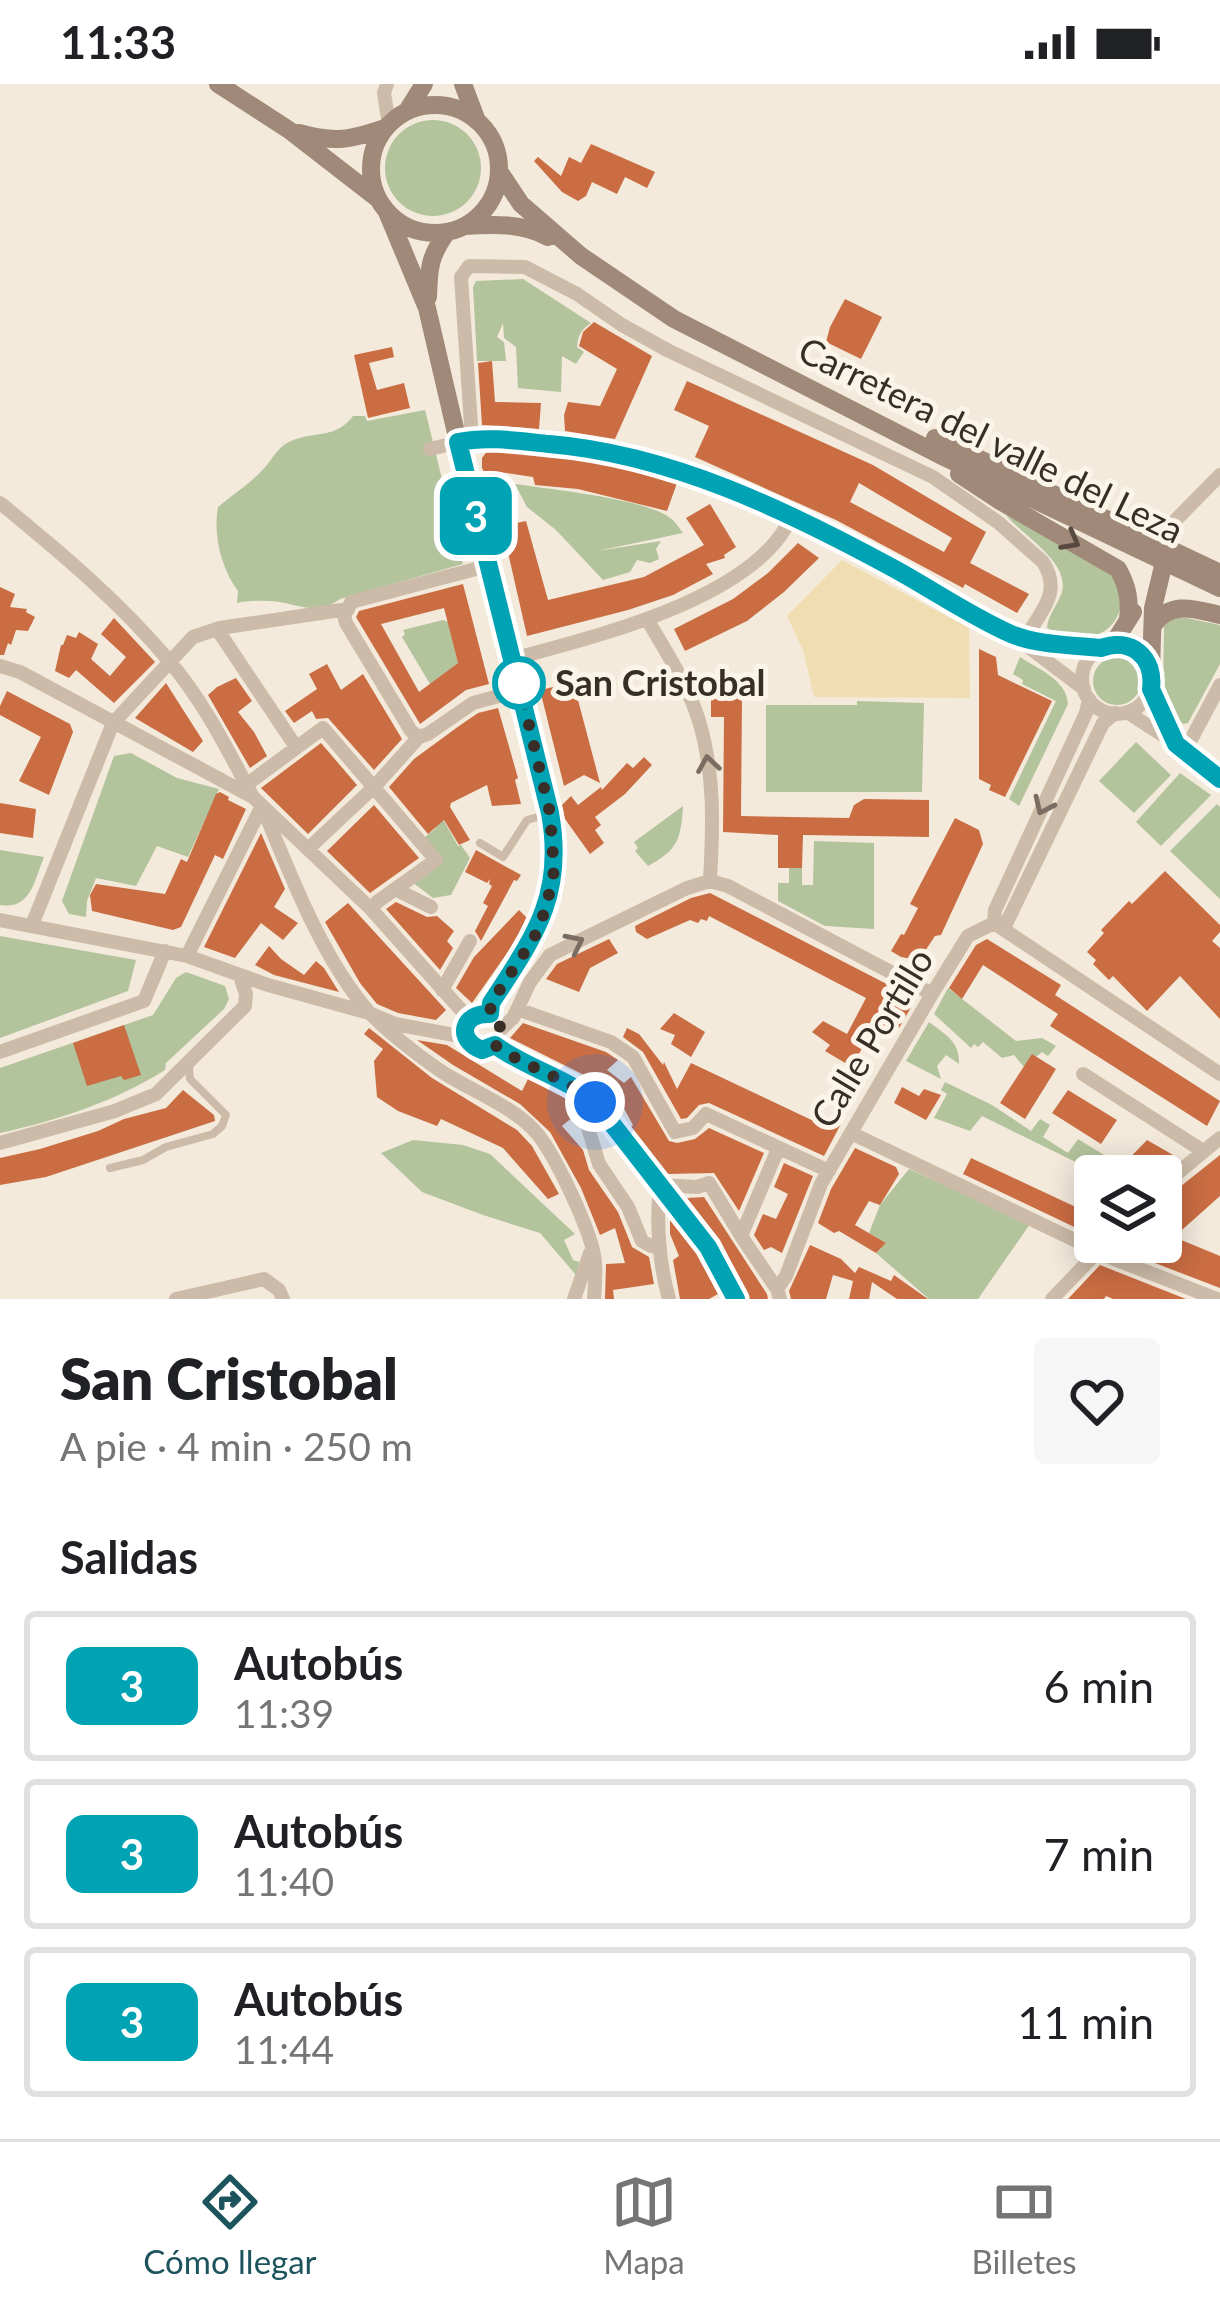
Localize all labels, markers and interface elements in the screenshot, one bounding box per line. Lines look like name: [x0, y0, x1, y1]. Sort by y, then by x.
text: 11:33: [60, 15, 176, 69]
street label: Carretera del valle del Leza: [792, 327, 1191, 551]
line badge: 3: [437, 477, 515, 555]
text: 3: [464, 491, 488, 541]
one-way arrow: [1058, 526, 1079, 549]
marker: San Cristobal: [494, 658, 544, 708]
place label: San Cristobal: [555, 660, 766, 704]
one-way arrow: [696, 755, 722, 774]
one-way arrow: [1034, 794, 1057, 815]
one-way arrow: [563, 934, 584, 957]
street label: Calle Portillo: [801, 940, 942, 1135]
your location: [565, 1072, 625, 1132]
map controls: [1074, 1155, 1182, 1263]
button: layers: [1074, 1155, 1182, 1263]
button: heart: [1034, 1338, 1160, 1464]
text: San Cristobal: [60, 1344, 398, 1412]
text: A pie · 4 min · 250 m: [60, 1423, 413, 1469]
text: Salidas: [60, 1530, 198, 1584]
text: Autobús: [234, 1636, 403, 1690]
text: 6 min: [1043, 1659, 1154, 1713]
text: 3: [120, 1661, 144, 1711]
text: 11:39: [234, 1690, 334, 1736]
text: Autobús: [234, 1804, 403, 1858]
text: 7 min: [1043, 1827, 1154, 1881]
text: 3: [120, 1829, 144, 1879]
text: 11:40: [234, 1858, 334, 1904]
text: Autobús: [234, 1972, 403, 2026]
text: 11 min: [1017, 1995, 1154, 2049]
text: 3: [120, 1997, 144, 2047]
text: 11:44: [234, 2026, 334, 2072]
tab: Cómo llegar: [143, 2169, 317, 2281]
tab: Mapa: [603, 2169, 685, 2281]
tab: Billetes: [971, 2169, 1077, 2281]

